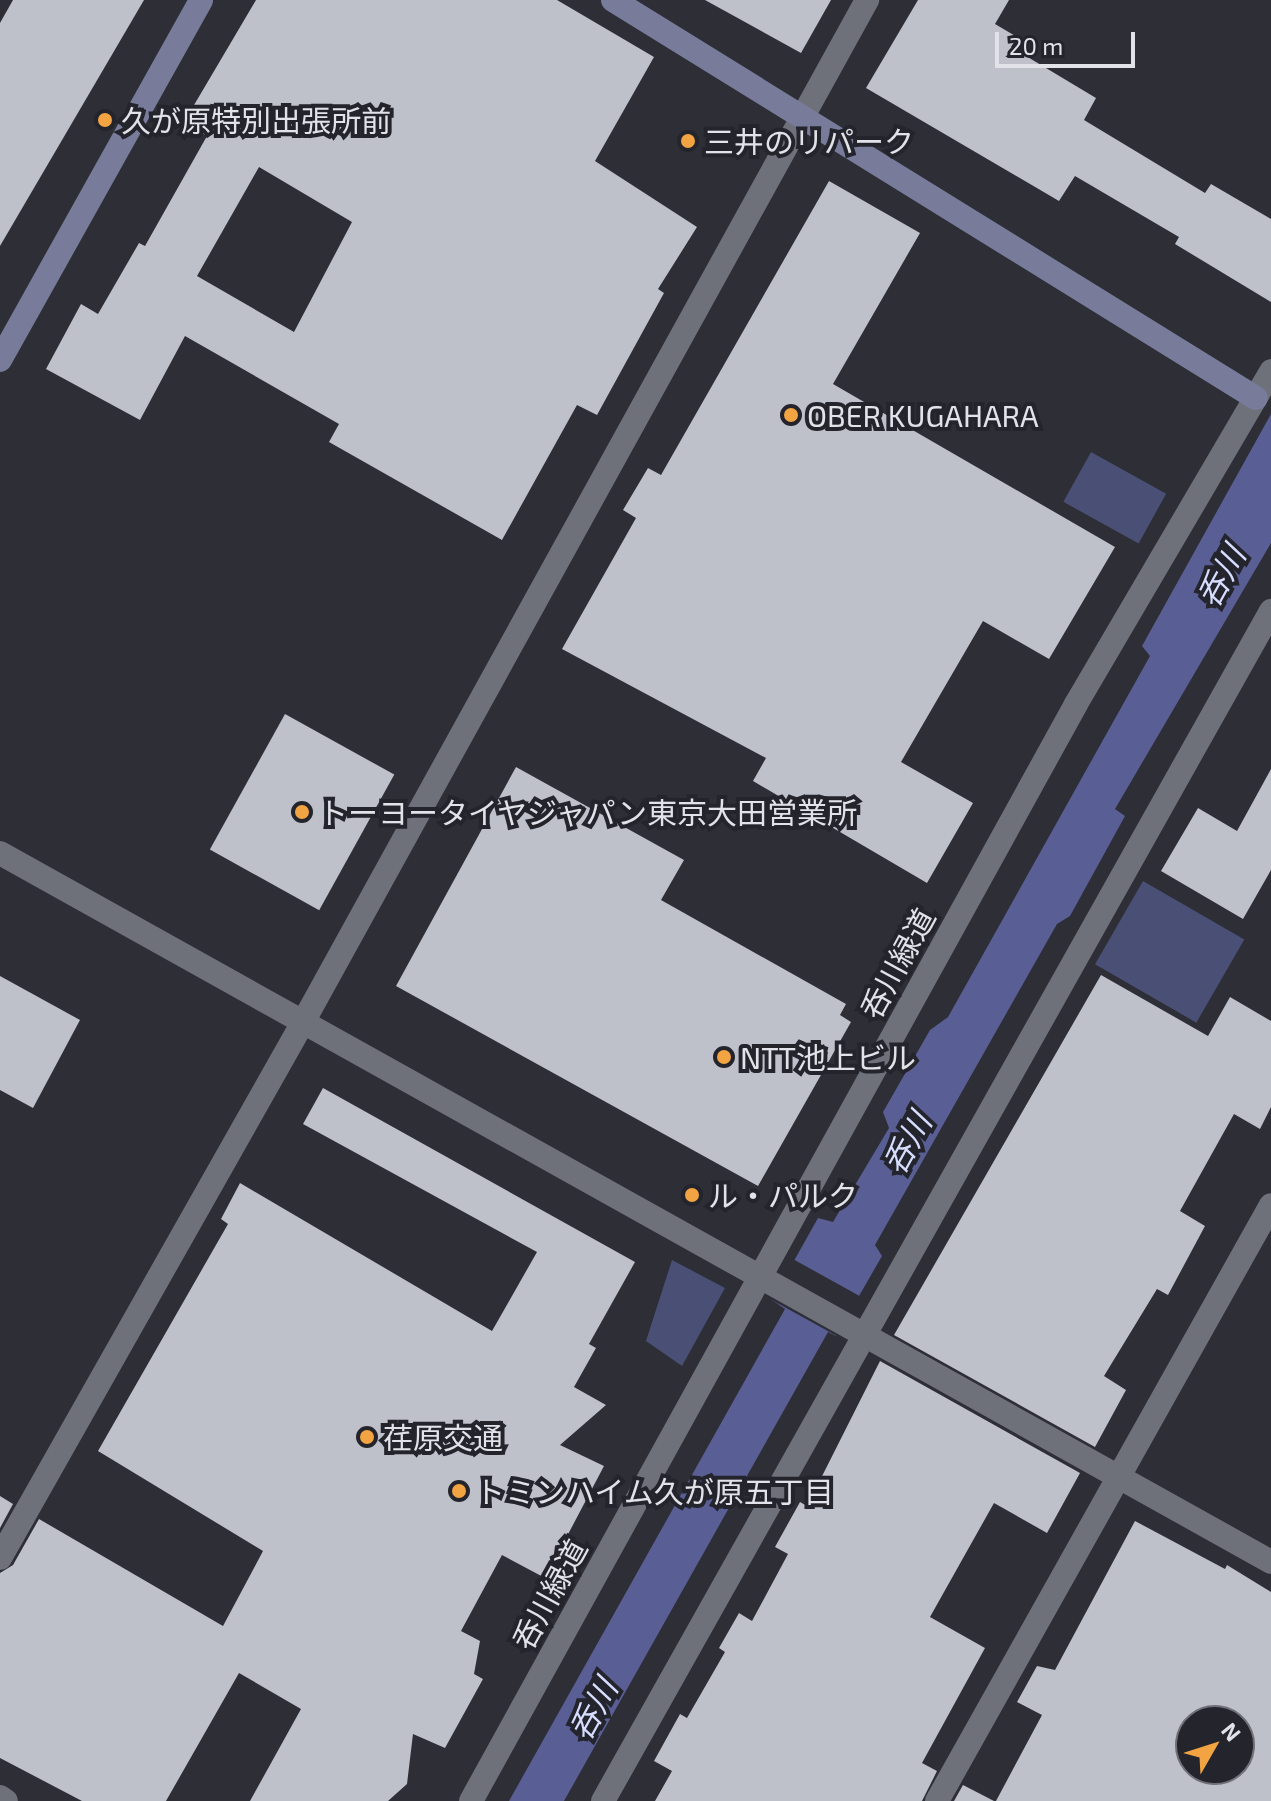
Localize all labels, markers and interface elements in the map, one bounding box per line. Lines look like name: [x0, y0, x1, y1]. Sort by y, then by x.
scale bar: [999, 16, 1139, 66]
text: 20 m: [1009, 31, 1063, 60]
place label: 久が原特別出張所前: [121, 102, 391, 138]
marker: 久が原特別出張所前: [96, 111, 114, 129]
place label: 三井のリパーク: [704, 123, 914, 159]
marker: 三井のリパーク: [679, 132, 697, 150]
place label: OBER KUGAHARA: [807, 397, 1039, 433]
marker: OBER KUGAHARA: [782, 406, 800, 424]
water label: 呑川: [1188, 539, 1252, 613]
place label: トーヨータイヤジャパン東京大田営業所: [318, 794, 858, 830]
marker: トーヨータイヤジャパン東京大田営業所: [293, 803, 311, 821]
street label: 呑川緑道: [852, 902, 942, 1024]
place label: NTT池上ビル: [740, 1039, 916, 1075]
marker: NTT池上ビル: [715, 1048, 733, 1066]
water label: 呑川: [874, 1106, 938, 1180]
place label: ル・パルク: [708, 1177, 858, 1213]
marker: ル・パルク: [683, 1186, 701, 1204]
place label: 荏原交通: [383, 1419, 503, 1455]
marker: 荏原交通: [358, 1428, 376, 1446]
place label: トミンハイム久が原五丁目: [475, 1473, 835, 1509]
marker: トミンハイム久が原五丁目: [450, 1482, 468, 1500]
street label: 呑川緑道: [504, 1533, 594, 1655]
water label: 呑川: [560, 1672, 624, 1746]
north arrow: [1175, 1705, 1255, 1785]
text: N: [1217, 1717, 1247, 1746]

